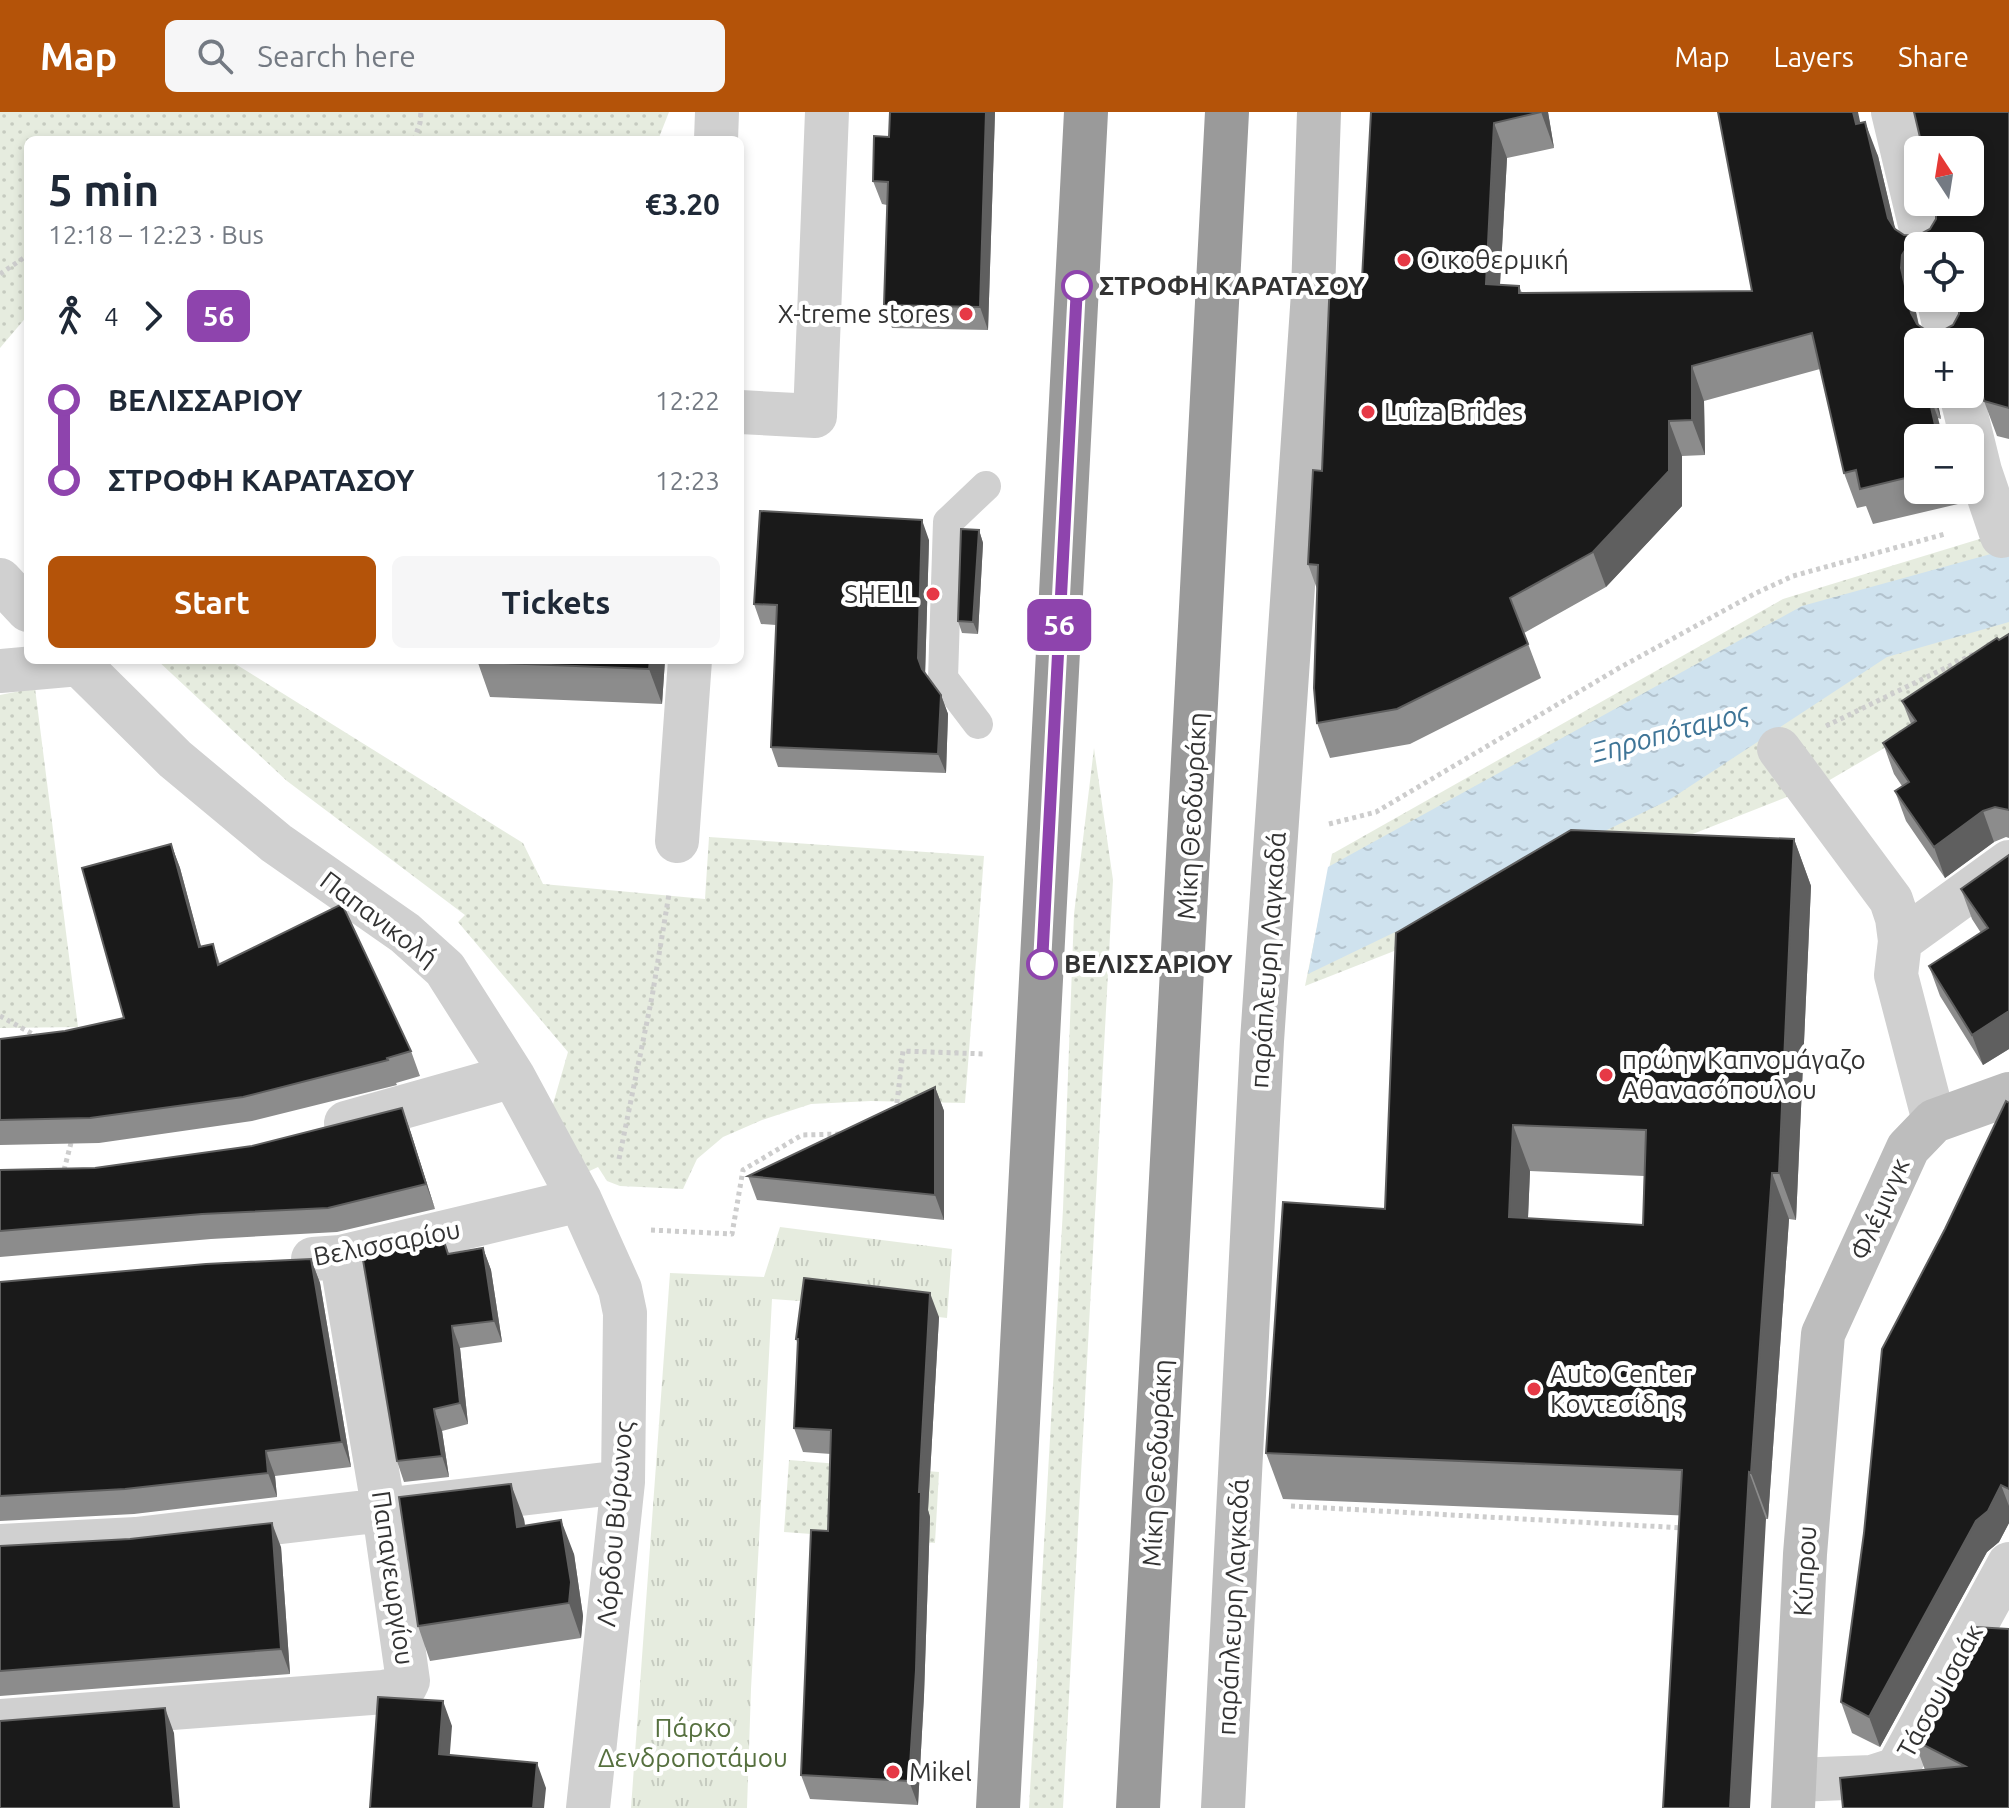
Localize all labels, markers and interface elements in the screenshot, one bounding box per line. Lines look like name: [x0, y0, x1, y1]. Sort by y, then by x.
search box: [165, 20, 725, 92]
icon: search: [193, 34, 237, 78]
text: Map: [40, 35, 117, 77]
text: Search here: [257, 39, 416, 73]
text: Map: [1674, 41, 1730, 72]
text: Layers: [1774, 41, 1854, 72]
text: Share: [1898, 41, 1969, 72]
north arrow: [1904, 136, 1984, 216]
map controls: [1904, 136, 1984, 504]
text: 5 min: [48, 165, 159, 214]
text: €3.20: [645, 187, 720, 221]
text: 12:18 – 12:23 · Bus: [48, 220, 264, 249]
button: locate: [1904, 232, 1984, 312]
place label: Οικοθερμική: [1420, 245, 1569, 274]
marker: Οικοθερμική: [1395, 251, 1413, 269]
marker: ΣΤΡΟΦΗ ΚΑΡΑΤΑΣΟΥ: [1062, 271, 1092, 301]
place label: ΣΤΡΟΦΗ ΚΑΡΑΤΑΣΟΥ: [1099, 271, 1365, 300]
icon: walk: [48, 294, 92, 338]
icon: forward: [131, 294, 175, 338]
place label: X-treme stores: [778, 299, 950, 328]
text: 56: [203, 300, 234, 331]
text: 4: [104, 302, 119, 331]
marker: X-treme stores: [957, 305, 975, 323]
button: +: [1904, 328, 1984, 408]
text: ΒΕΛΙΣΣΑΡΙΟΥ: [108, 383, 303, 417]
text: 12:22: [655, 386, 720, 415]
place label: Luiza Brides: [1384, 397, 1523, 426]
marker: Luiza Brides: [1359, 403, 1377, 421]
button: −: [1904, 424, 1984, 504]
text: ΣΤΡΟΦΗ ΚΑΡΑΤΑΣΟΥ: [108, 463, 415, 497]
text: 12:23: [655, 466, 720, 495]
button: Start: [48, 556, 376, 648]
button: Tickets: [392, 556, 720, 648]
place label: SHELL: [844, 579, 917, 608]
marker: SHELL: [924, 585, 942, 603]
line badge: 56: [1023, 599, 1095, 651]
text: 56: [1043, 609, 1075, 640]
water label: Ξηροπόταμος: [1587, 695, 1753, 769]
street label: Μίκη Θεοδωράκη: [1172, 711, 1211, 921]
street label: παράπλευρη Λαγκαδά: [1244, 831, 1291, 1089]
street label: Παπανικολή: [315, 865, 444, 972]
marker: ΒΕΛΙΣΣΑΡΙΟΥ: [1027, 949, 1057, 979]
place label: ΒΕΛΙΣΣΑΡΙΟΥ: [1064, 949, 1233, 978]
place label: πρώην Καπνομάγαζο Αθανασόπουλου: [1622, 1045, 1866, 1104]
marker: πρώην Καπνομάγαζο Αθανασόπουλου: [1597, 1066, 1615, 1084]
street label: Φλέμινγκ: [1844, 1153, 1915, 1264]
street label: Βελισσαρίου: [311, 1214, 463, 1271]
street label: Μίκη Θεοδωράκη: [1137, 1358, 1176, 1568]
place label: Auto Center Κοντεσίδης: [1550, 1359, 1693, 1419]
marker: Auto Center Κοντεσίδης: [1525, 1380, 1543, 1398]
street label: Λόρδου Βύρωνος: [591, 1420, 639, 1628]
street label: παράπλευρη Λαγκαδά: [1211, 1478, 1254, 1736]
street label: Παπαγεωργίου: [367, 1489, 420, 1667]
street label: Κύπρου: [1788, 1525, 1821, 1617]
street label: Τάσου Ισαάκ: [1891, 1619, 1988, 1762]
park label: Πάρκο Δενδροποτάμου: [598, 1713, 788, 1772]
place label: Mikel: [909, 1757, 972, 1786]
marker: Mikel: [884, 1763, 902, 1781]

